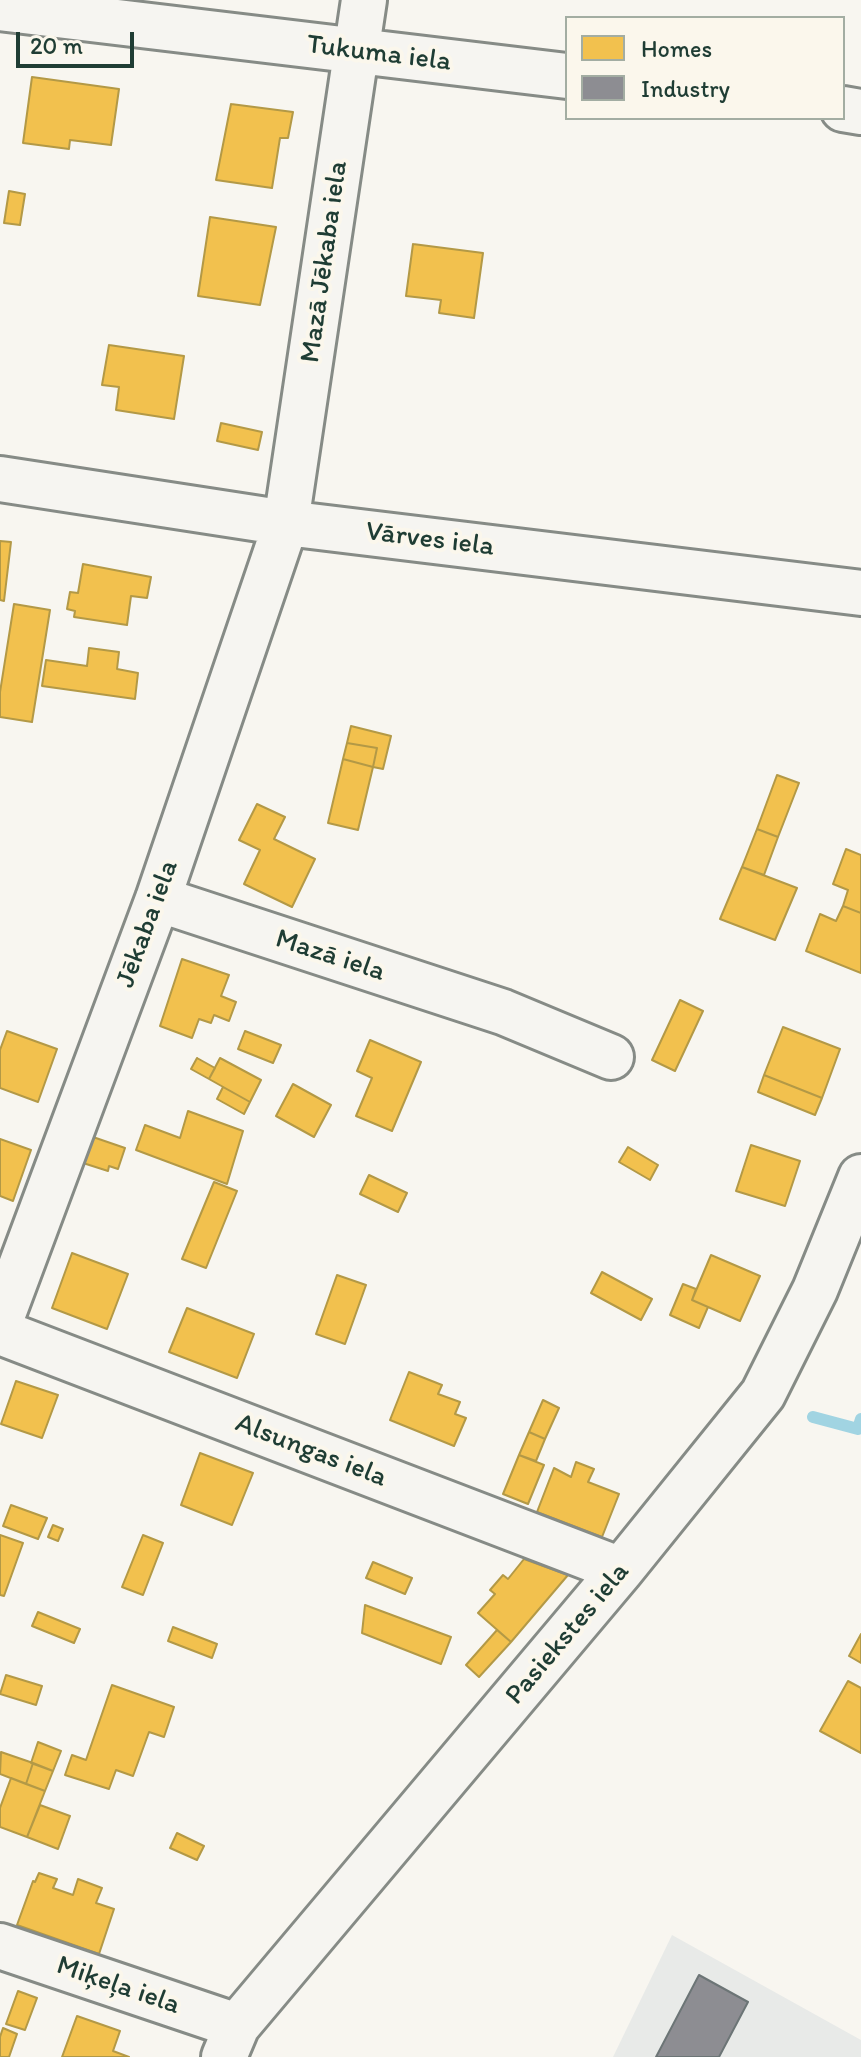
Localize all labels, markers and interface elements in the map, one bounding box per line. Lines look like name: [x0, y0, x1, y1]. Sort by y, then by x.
scale bar: [20, 16, 138, 66]
legend: [565, 16, 845, 120]
street label: Tukuma iela: [305, 28, 453, 80]
text: 20 m: [30, 31, 83, 60]
text: Homes: [641, 34, 712, 63]
text: Industry: [641, 74, 730, 103]
street label: Mazā Jēkaba iela: [294, 159, 356, 365]
street label: Vārves iela: [364, 515, 496, 565]
street label: Jēkaba iela: [109, 856, 187, 992]
street label: Mazā iela: [271, 923, 389, 989]
street label: Alsungas iela: [231, 1407, 391, 1495]
street label: Pasiekstes iela: [499, 1556, 637, 1712]
street label: Miķeļa iela: [52, 1949, 184, 2023]

